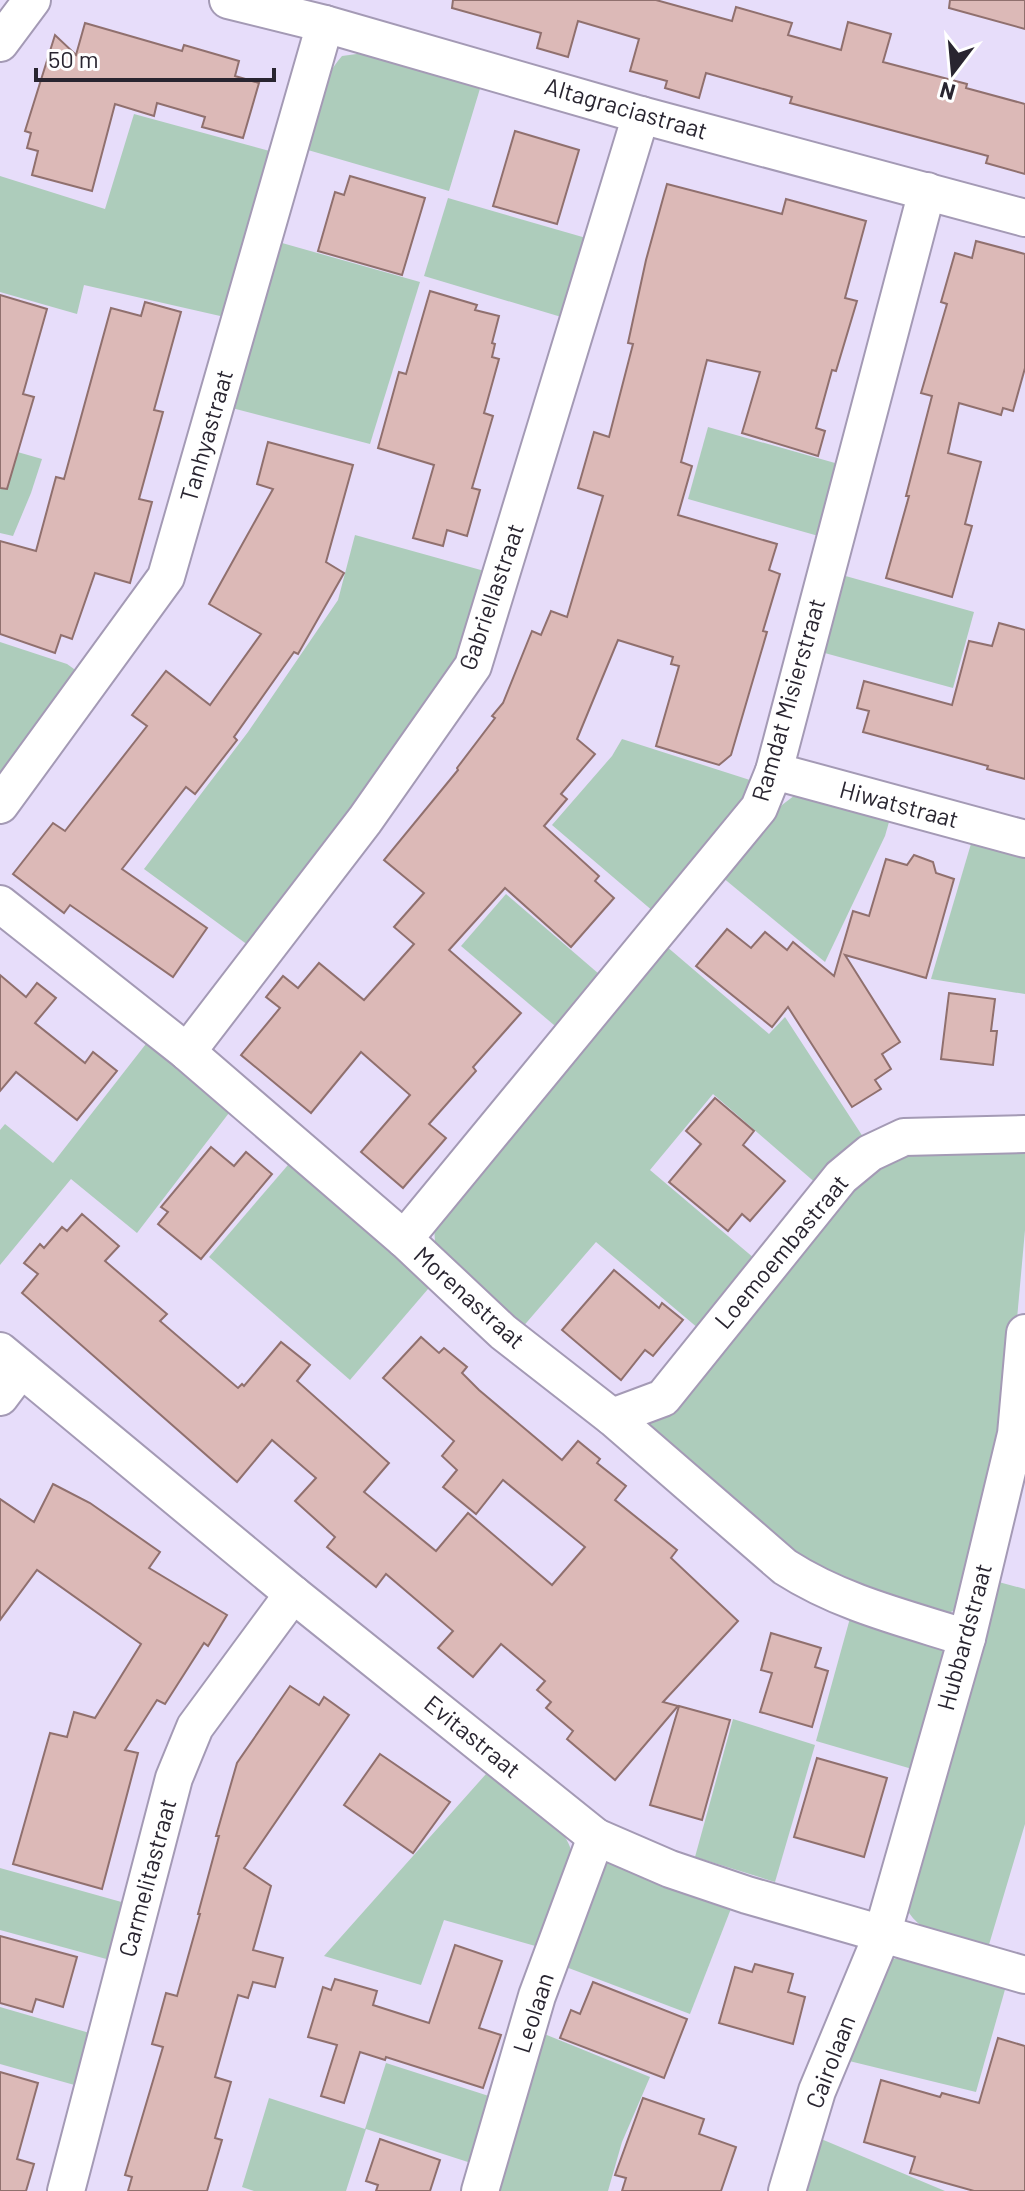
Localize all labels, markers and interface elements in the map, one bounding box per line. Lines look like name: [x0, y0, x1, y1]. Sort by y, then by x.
scale bar: [36, 32, 274, 82]
north arrow: [913, 32, 993, 112]
text: 50 m: [48, 44, 99, 73]
street label: Altagraciastraat: [542, 70, 711, 145]
text: N: [937, 78, 958, 107]
street label: Tanhyastraat: [173, 366, 238, 505]
street label: Gabriellastraat: [452, 519, 529, 674]
street label: Ramdat Misierstraat: [745, 595, 830, 804]
street label: Hiwatstraat: [837, 774, 962, 833]
street label: Loemoembastraat: [708, 1168, 854, 1334]
street label: Morenastraat: [409, 1240, 531, 1354]
street label: Hubbardstraat: [930, 1560, 997, 1713]
street label: Evitastraat: [419, 1688, 527, 1783]
street label: Carmelitastraat: [111, 1795, 182, 1960]
street label: Leolaan: [506, 1969, 559, 2056]
street label: Cairolaan: [799, 2011, 861, 2112]

